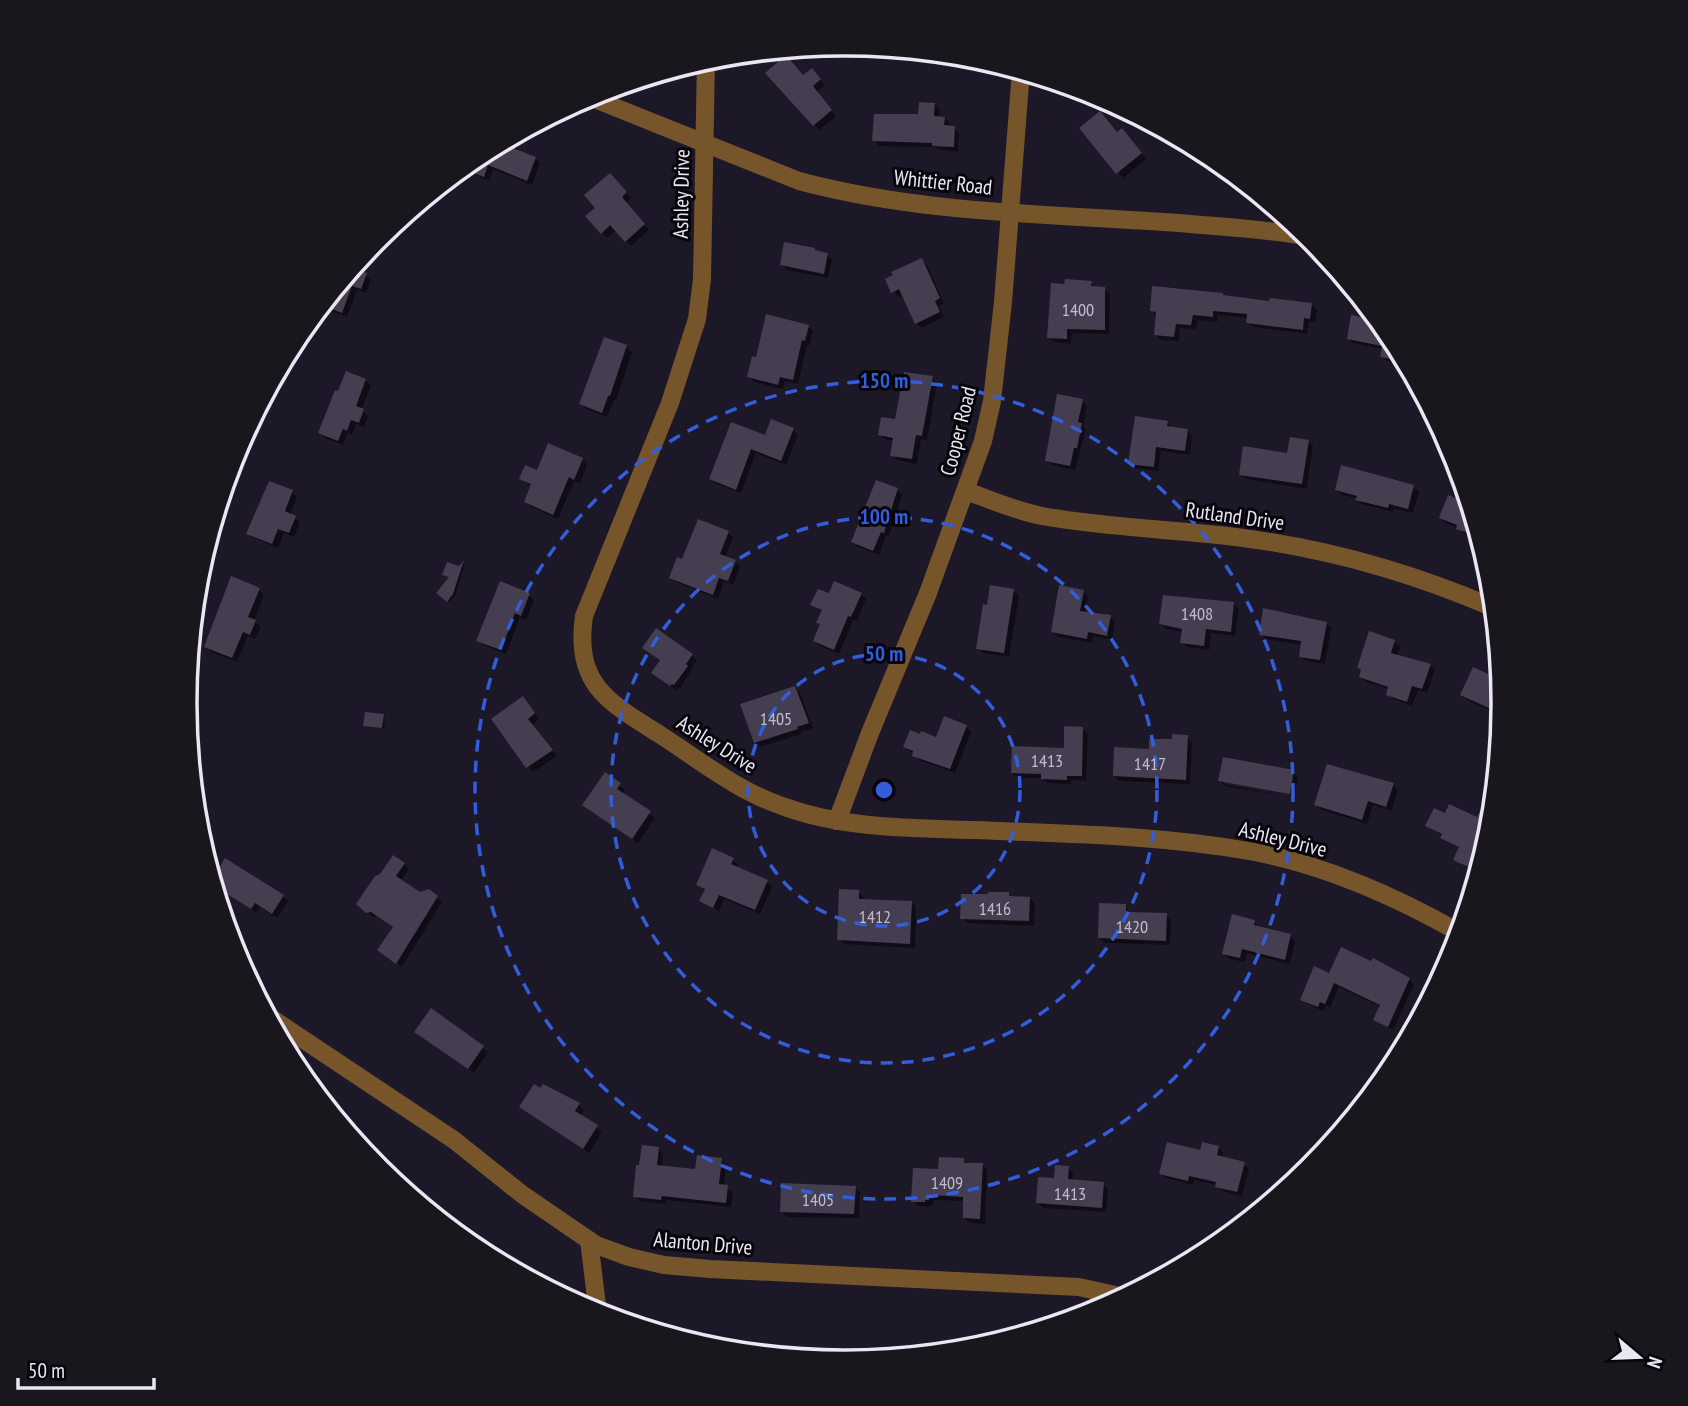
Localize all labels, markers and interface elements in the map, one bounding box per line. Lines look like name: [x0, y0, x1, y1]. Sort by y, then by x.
street label: Ashley Drive: [667, 149, 695, 239]
street label: Whittier Road: [892, 163, 994, 201]
house number: 1400: [1062, 298, 1094, 321]
text: 150 m: [860, 367, 908, 394]
street label: Cooper Road: [934, 384, 982, 478]
street label: Rutland Drive: [1184, 496, 1286, 536]
text: 100 m: [860, 503, 908, 530]
house number: 1408: [1181, 602, 1213, 625]
text: 50 m: [865, 640, 903, 667]
house number: 1405: [760, 707, 792, 730]
street label: Ashley Drive: [672, 709, 762, 779]
house number: 1413: [1031, 749, 1063, 772]
house number: 1417: [1134, 752, 1166, 775]
centre of rings: [872, 778, 896, 802]
street label: Ashley Drive: [1236, 815, 1330, 863]
house number: 1416: [979, 897, 1011, 920]
house number: 1412: [859, 905, 891, 928]
house number: 1420: [1116, 915, 1148, 938]
house number: 1409: [931, 1171, 963, 1194]
house number: 1413: [1054, 1182, 1086, 1205]
house number: 1405: [802, 1188, 834, 1211]
street label: Alanton Drive: [653, 1225, 753, 1261]
north arrow: [1604, 1322, 1674, 1392]
scale bar: [18, 1346, 154, 1390]
text: N: [1642, 1354, 1668, 1371]
text: 50 m: [28, 1357, 65, 1384]

